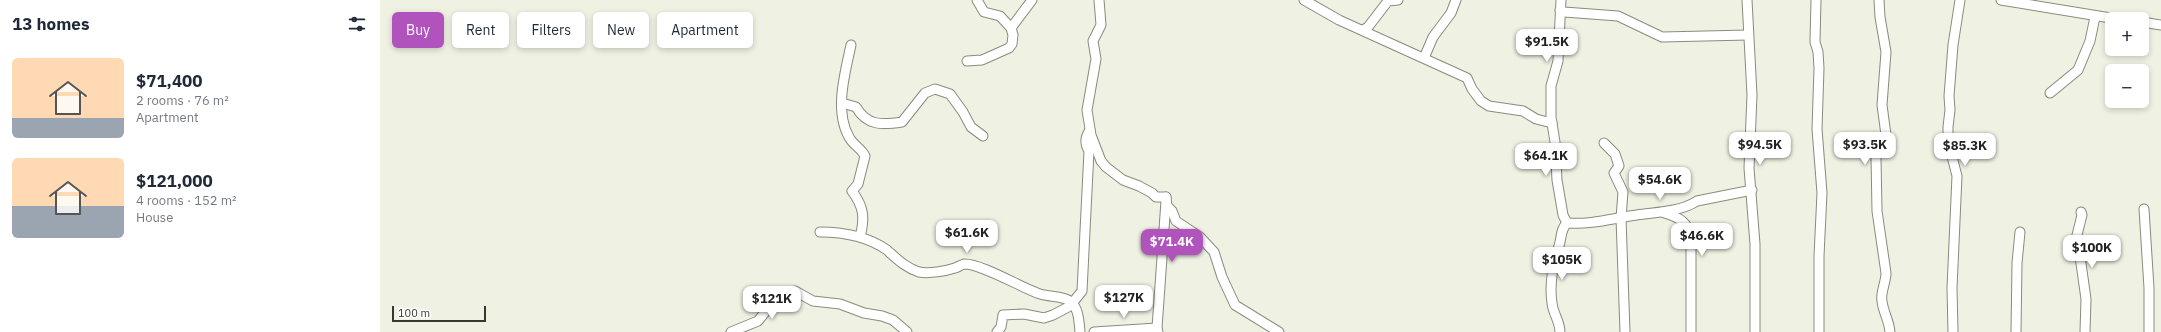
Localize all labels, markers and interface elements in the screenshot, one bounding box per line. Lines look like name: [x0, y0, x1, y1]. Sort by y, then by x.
chip: Buy: [392, 12, 444, 48]
chip: Rent: [452, 12, 509, 48]
chip: Filters: [517, 12, 585, 48]
chip: New: [593, 12, 649, 48]
chip: Apartment: [657, 12, 753, 48]
map controls: [2105, 12, 2149, 108]
button: +: [2105, 12, 2149, 56]
text: 13 homes: [12, 13, 89, 35]
icon: filters: [346, 13, 368, 35]
pin: $91.5K: [1514, 29, 1580, 63]
text: $91.5K: [1525, 33, 1569, 50]
button: −: [2105, 64, 2149, 108]
text: $71,400: [136, 70, 203, 92]
icon: home: [44, 74, 92, 122]
text: 2 rooms · 76 m²: [136, 92, 229, 109]
text: Apartment: [136, 109, 199, 126]
pin: $94.5K: [1727, 132, 1793, 166]
pin: $93.5K: [1832, 132, 1898, 166]
pin: $85.3K: [1932, 133, 1998, 167]
text: $94.5K: [1738, 136, 1782, 153]
text: $93.5K: [1843, 136, 1887, 153]
text: $85.3K: [1943, 137, 1987, 154]
pin: $64.1K: [1513, 143, 1579, 177]
text: $64.1K: [1524, 147, 1568, 164]
pin: $54.6K: [1627, 167, 1693, 201]
text: $121,000: [136, 170, 213, 192]
text: $54.6K: [1638, 171, 1682, 188]
icon: home: [44, 174, 92, 222]
text: 4 rooms · 152 m²: [136, 192, 237, 209]
text: House: [136, 209, 173, 226]
pin: $61.6K: [934, 220, 1000, 254]
pin: $46.6K: [1669, 223, 1735, 257]
text: $61.6K: [945, 224, 989, 241]
text: $46.6K: [1680, 227, 1724, 244]
pin: $71.4K: [1139, 229, 1205, 263]
text: $71.4K: [1150, 233, 1194, 250]
pin: $100K: [2064, 235, 2120, 269]
text: $100K: [2072, 239, 2112, 256]
pin: $105K: [1534, 247, 1590, 281]
text: $105K: [1542, 251, 1582, 268]
pin: $127K: [1096, 285, 1152, 319]
pin: $121K: [744, 286, 800, 320]
text: $127K: [1104, 289, 1144, 306]
text: $121K: [752, 290, 792, 307]
scale bar: [392, 304, 486, 323]
text: 100 m: [398, 306, 430, 320]

